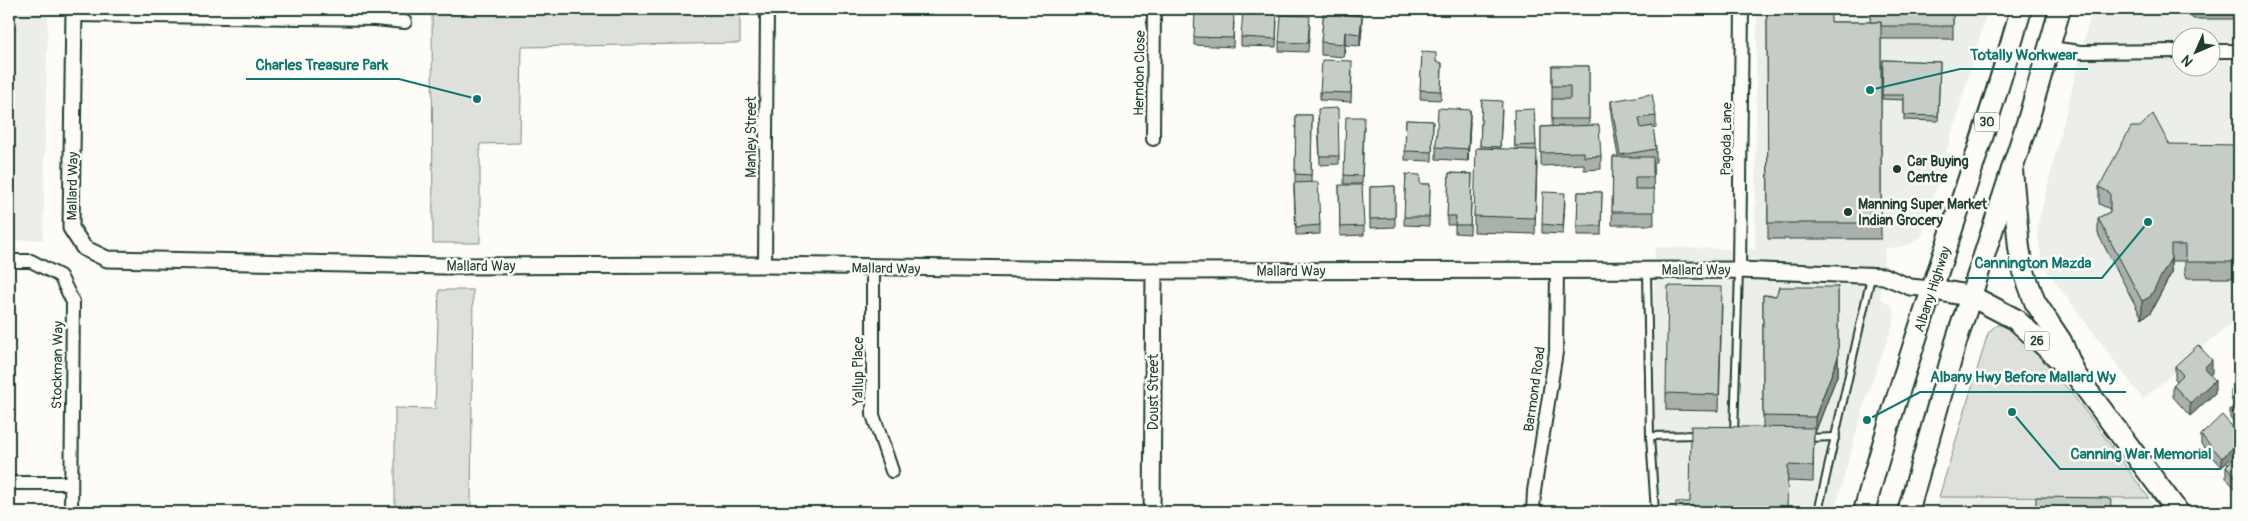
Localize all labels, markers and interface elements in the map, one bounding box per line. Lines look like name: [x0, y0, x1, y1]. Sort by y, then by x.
north arrow: [2170, 28, 2220, 78]
street label: Herndon Close: [1130, 30, 1149, 116]
callout: Totally Workwear: [1960, 39, 2088, 69]
text: Totally Workwear: [1969, 46, 2079, 65]
callout: Charles Treasure Park: [246, 49, 399, 79]
text: N: [2178, 51, 2197, 70]
text: Charles Treasure Park: [256, 56, 389, 75]
street label: Manley Street: [743, 96, 760, 178]
street label: Pagoda Lane: [1717, 102, 1736, 176]
road number: 30: [1974, 112, 2000, 132]
street label: Mallard Way: [63, 151, 82, 221]
place label: Car Buying Centre: [1907, 153, 1968, 186]
marker: Car Buying Centre: [1891, 163, 1903, 175]
place label: Manning Super Market Indian Grocery: [1858, 196, 1987, 229]
marker: Manning Super Market Indian Grocery: [1842, 206, 1854, 218]
street label: Albany Highway: [1911, 244, 1954, 334]
callout: Cannington Mazda: [1965, 248, 2102, 278]
text: Cannington Mazda: [1975, 254, 2091, 273]
street label: Mallard Way: [447, 258, 515, 275]
street label: Mallard Way: [851, 259, 921, 278]
street label: Mallard Way: [1662, 262, 1730, 279]
street label: Mallard Way: [1257, 263, 1325, 280]
street label: Stockman Way: [48, 321, 67, 409]
road number: 26: [2024, 332, 2050, 351]
street label: Yallup Place: [850, 336, 867, 407]
street label: Barmond Road: [1520, 345, 1549, 433]
street label: Doust Street: [1145, 354, 1162, 430]
callout: Albany Hwy Before Mallard Wy: [1920, 362, 2126, 392]
text: Albany Hwy Before Mallard Wy: [1930, 368, 2117, 387]
callout: Canning War Memorial: [2060, 439, 2221, 469]
text: Canning War Memorial: [2071, 445, 2211, 464]

